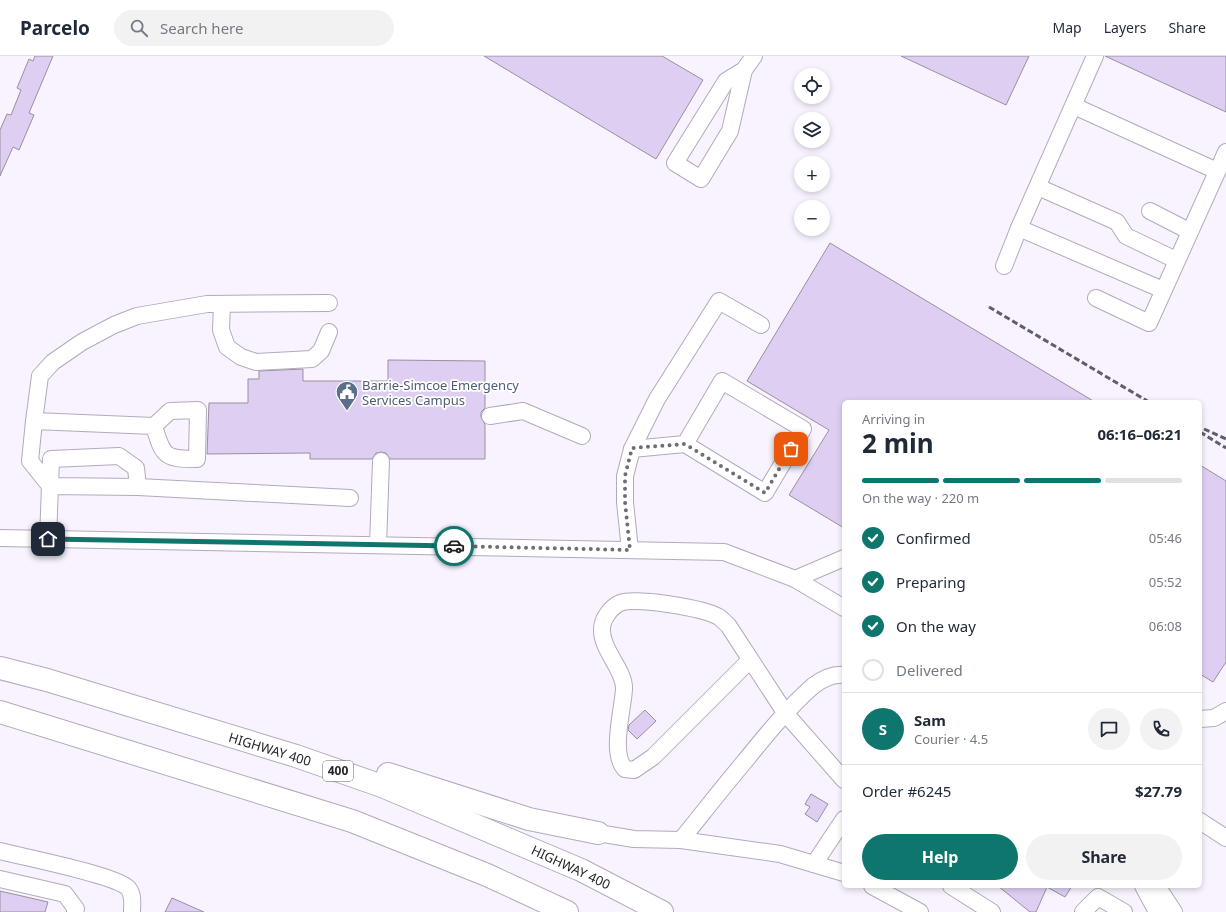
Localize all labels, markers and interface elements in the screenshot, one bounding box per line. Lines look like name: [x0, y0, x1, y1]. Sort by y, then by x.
search box: [114, 10, 394, 46]
text: Parcelo: [20, 15, 90, 41]
icon: search: [128, 17, 150, 39]
text: Search here: [160, 18, 243, 38]
text: Map: [1053, 18, 1082, 37]
text: Layers: [1104, 18, 1146, 37]
text: Share: [1168, 18, 1206, 37]
map controls: [794, 68, 830, 236]
button: locate: [794, 68, 830, 104]
button: layers: [794, 112, 830, 148]
button: +: [794, 156, 830, 192]
button: −: [794, 200, 830, 236]
place label: Barrie-Simcoe Emergency Services Campus: [362, 376, 519, 409]
public building icon: Barrie-Simcoe Emergency Services Campus: [334, 379, 360, 412]
text: Arriving in: [862, 410, 925, 428]
text: 06:16–06:21: [1097, 424, 1182, 444]
text: 2 min: [862, 425, 934, 461]
pin: [774, 432, 808, 466]
icon: bag: [780, 438, 802, 460]
text: On the way · 220 m: [862, 489, 979, 507]
pin: [31, 522, 65, 556]
courier: [434, 526, 474, 566]
icon: check: [862, 527, 884, 549]
icon: home: [37, 528, 59, 550]
text: Confirmed: [896, 528, 971, 548]
text: 05:46: [1149, 529, 1182, 547]
icon: car: [443, 535, 465, 557]
icon: check: [862, 571, 884, 593]
text: Preparing: [896, 572, 966, 592]
text: 05:52: [1149, 573, 1182, 591]
icon: check: [862, 615, 884, 637]
text: On the way: [896, 616, 976, 636]
text: 06:08: [1149, 617, 1182, 635]
text: Delivered: [896, 660, 963, 680]
button: chat: [1088, 708, 1130, 750]
button: phone: [1140, 708, 1182, 750]
text: Sam: [914, 710, 946, 730]
text: S: [879, 719, 887, 739]
street label: HIGHWAY 400: [227, 728, 313, 770]
text: Courier · 4.5: [914, 730, 988, 748]
road number: 400: [323, 761, 353, 781]
text: Order #6245: [862, 781, 951, 801]
text: $27.79: [1135, 781, 1182, 801]
button: Help: [862, 834, 1018, 880]
button: Share: [1026, 834, 1182, 880]
street label: HIGHWAY 400: [529, 841, 613, 893]

